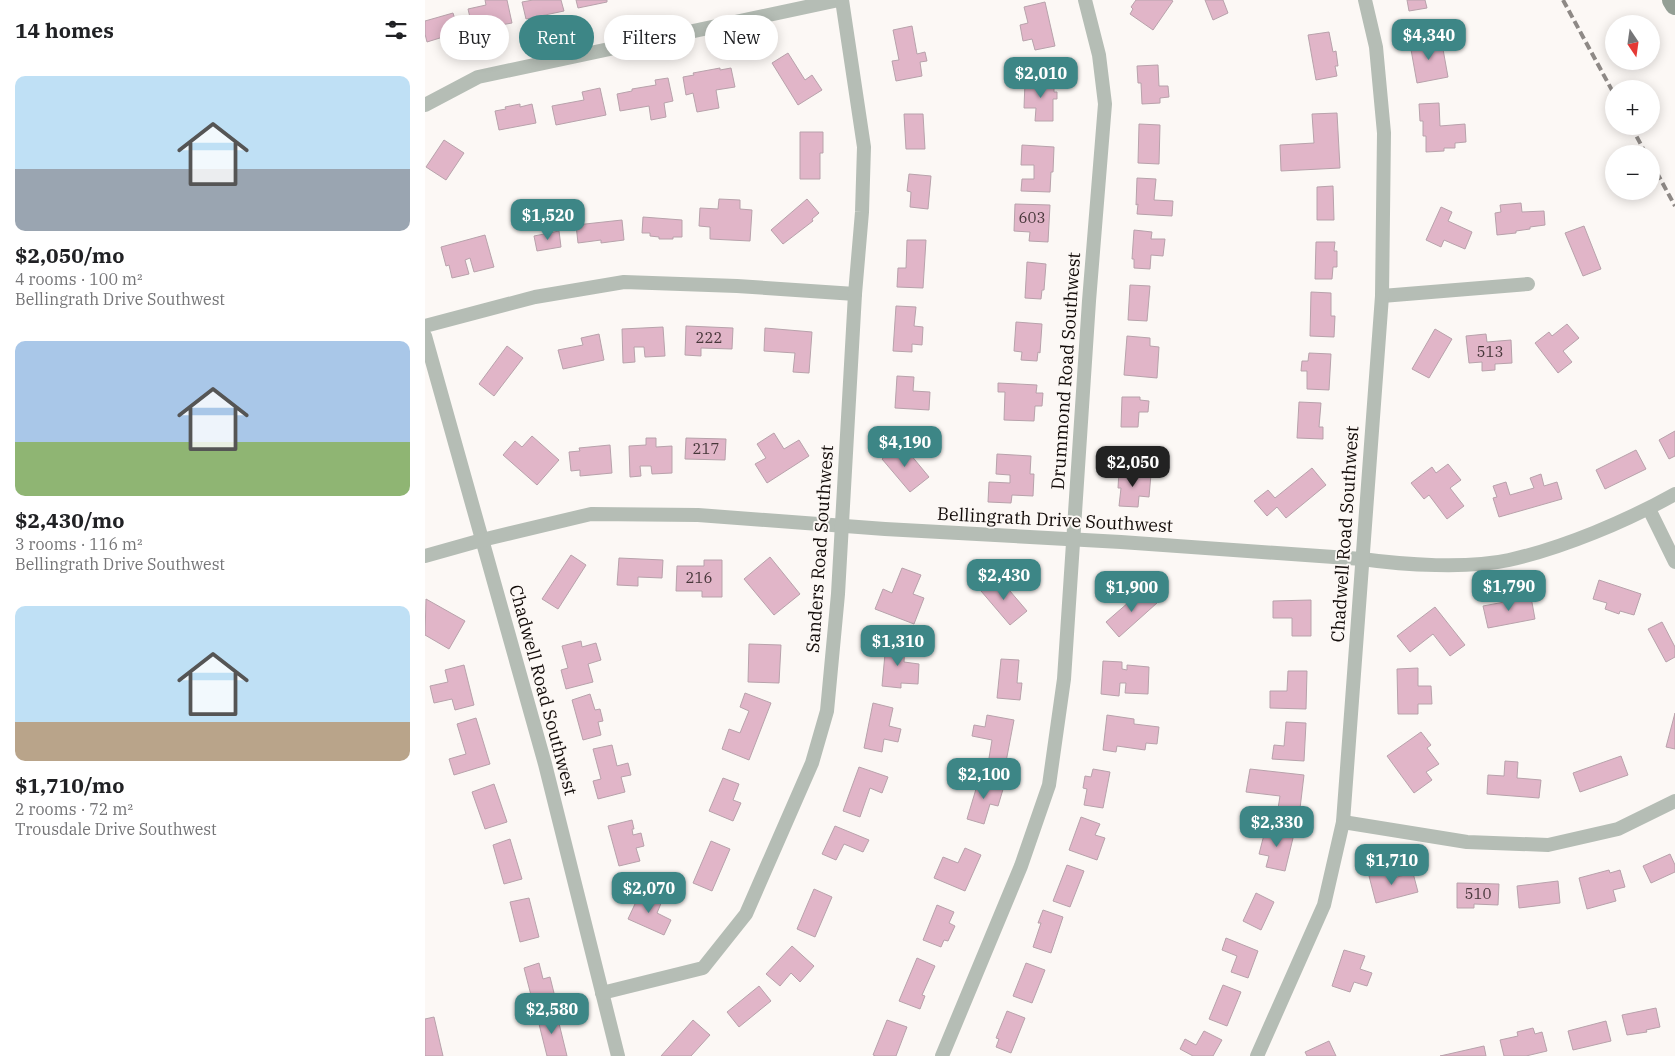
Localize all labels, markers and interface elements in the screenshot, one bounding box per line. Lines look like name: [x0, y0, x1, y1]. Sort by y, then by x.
chip: Buy: [440, 15, 509, 60]
chip: Rent: [519, 15, 594, 60]
chip: Filters: [604, 15, 695, 60]
chip: New: [705, 15, 778, 60]
north arrow: [1605, 15, 1660, 70]
map controls: [1605, 15, 1660, 200]
text: 14 homes: [15, 16, 114, 44]
icon: filters: [382, 16, 410, 44]
pin: $4,340: [1388, 18, 1470, 61]
text: $4,340: [1403, 25, 1455, 45]
pin: $2,010: [1000, 56, 1082, 99]
text: $2,010: [1015, 63, 1067, 83]
button: +: [1605, 80, 1660, 135]
icon: home: [168, 109, 258, 199]
button: −: [1605, 145, 1660, 200]
pin: $1,520: [507, 198, 589, 241]
text: $1,520: [522, 205, 574, 225]
house number: 603: [1018, 208, 1046, 227]
text: $2,050/mo: [15, 241, 124, 269]
street label: Drummond Road Southwest: [1046, 251, 1085, 491]
text: 4 rooms · 100 m²: [15, 269, 143, 289]
text: Bellingrath Drive Southwest: [15, 289, 225, 309]
house number: 222: [695, 328, 723, 347]
house number: 513: [1476, 342, 1504, 361]
icon: home: [168, 374, 258, 464]
street label: Chadwell Road Southwest: [1325, 425, 1364, 643]
pin: $4,190: [864, 426, 946, 468]
text: $4,190: [879, 432, 931, 452]
house number: 217: [692, 439, 720, 458]
street label: Sanders Road Southwest: [801, 444, 838, 654]
pin: $2,050: [1092, 446, 1174, 488]
text: $2,050: [1107, 452, 1159, 472]
street label: Bellingrath Drive Southwest: [936, 502, 1174, 537]
text: $2,430/mo: [15, 506, 124, 534]
text: 3 rooms · 116 m²: [15, 534, 143, 554]
text: Bellingrath Drive Southwest: [15, 554, 225, 574]
pin: $2,430: [963, 558, 1045, 601]
text: $2,430: [978, 565, 1030, 585]
house number: 216: [685, 568, 713, 587]
pin: $1,900: [1091, 570, 1173, 613]
pin: $1,790: [1468, 570, 1550, 612]
text: $1,790: [1483, 576, 1535, 596]
text: $1,900: [1106, 577, 1158, 597]
street label: Chadwell Road Southwest: [504, 582, 583, 798]
pin: $1,310: [857, 624, 939, 667]
text: $1,310: [872, 631, 924, 651]
icon: home: [168, 639, 258, 729]
pin: $2,100: [943, 758, 1025, 800]
text: $2,100: [958, 764, 1010, 784]
text: $1,710/mo: [15, 771, 124, 799]
text: 2 rooms · 72 m²: [15, 799, 133, 819]
pin: $2,330: [1236, 806, 1318, 848]
text: $2,330: [1251, 812, 1303, 832]
text: Trousdale Drive Southwest: [15, 819, 217, 839]
pin: $1,710: [1351, 844, 1433, 886]
text: $1,710: [1366, 850, 1418, 870]
pin: $2,070: [608, 872, 690, 914]
text: $2,070: [623, 878, 675, 898]
house number: 510: [1464, 884, 1492, 903]
pin: $2,580: [511, 992, 593, 1035]
text: $2,580: [526, 999, 578, 1019]

